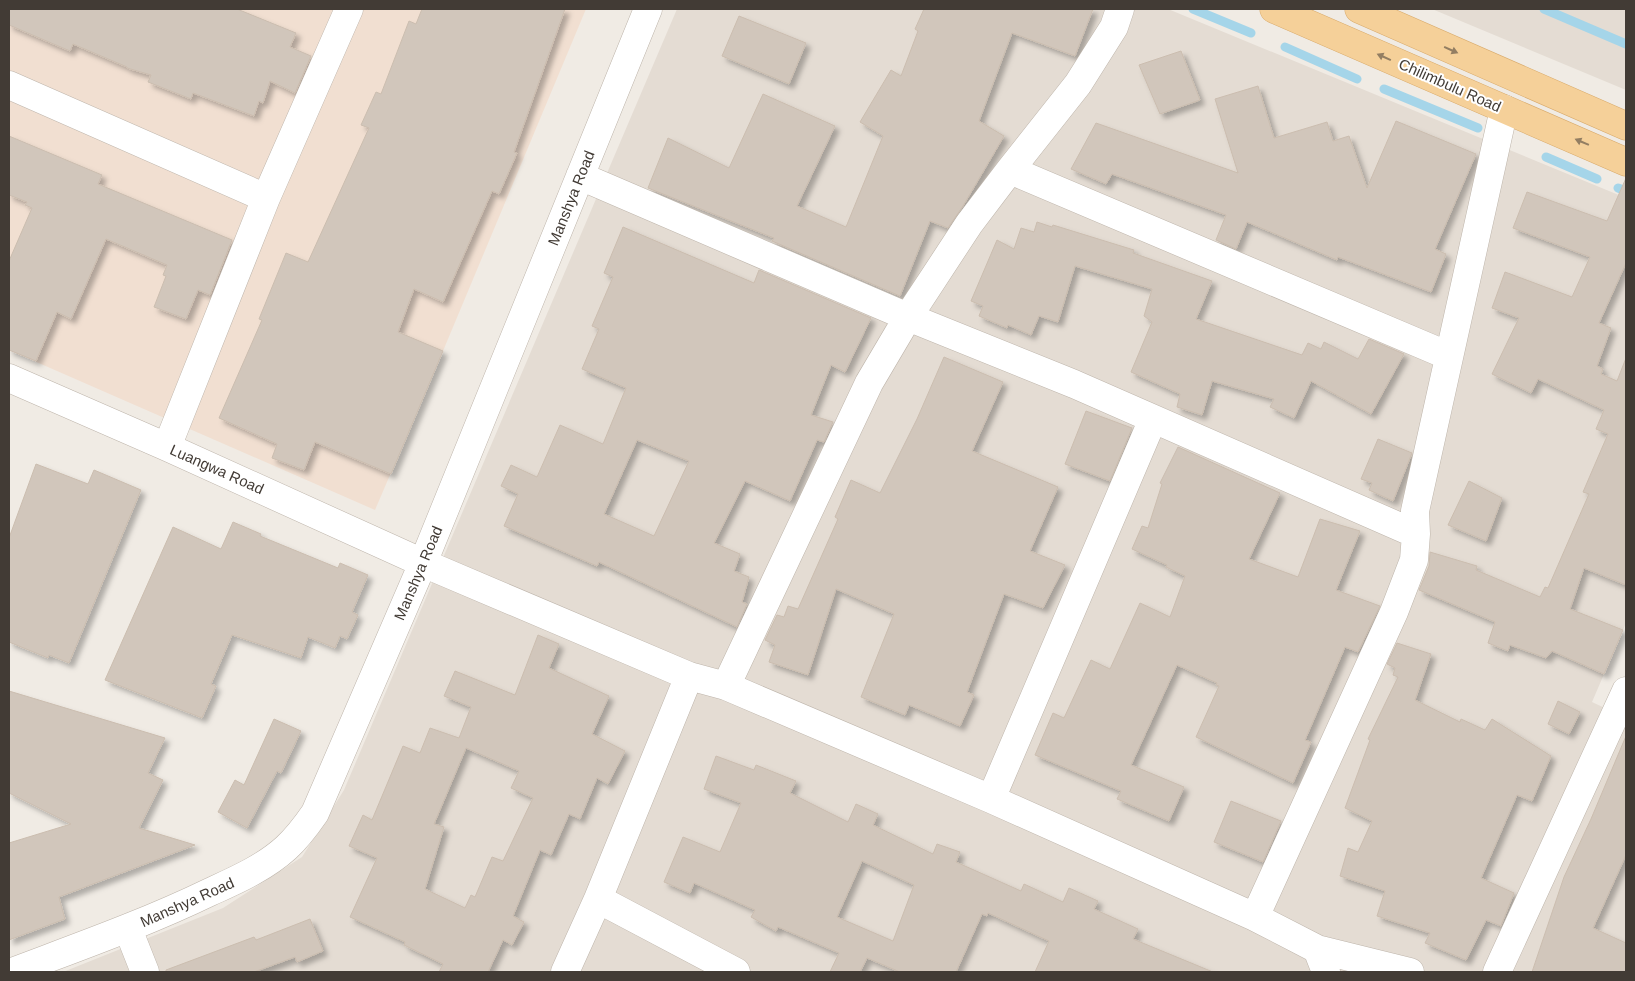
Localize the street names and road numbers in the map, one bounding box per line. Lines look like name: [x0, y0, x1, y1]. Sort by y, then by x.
street label: Chilimbulu Road: [1396, 55, 1504, 115]
street label: Manshya Road: [544, 148, 598, 248]
street label: Luangwa Road: [167, 441, 267, 497]
street label: Manshya Road: [390, 523, 446, 623]
street label: Manshya Road: [137, 874, 237, 930]

